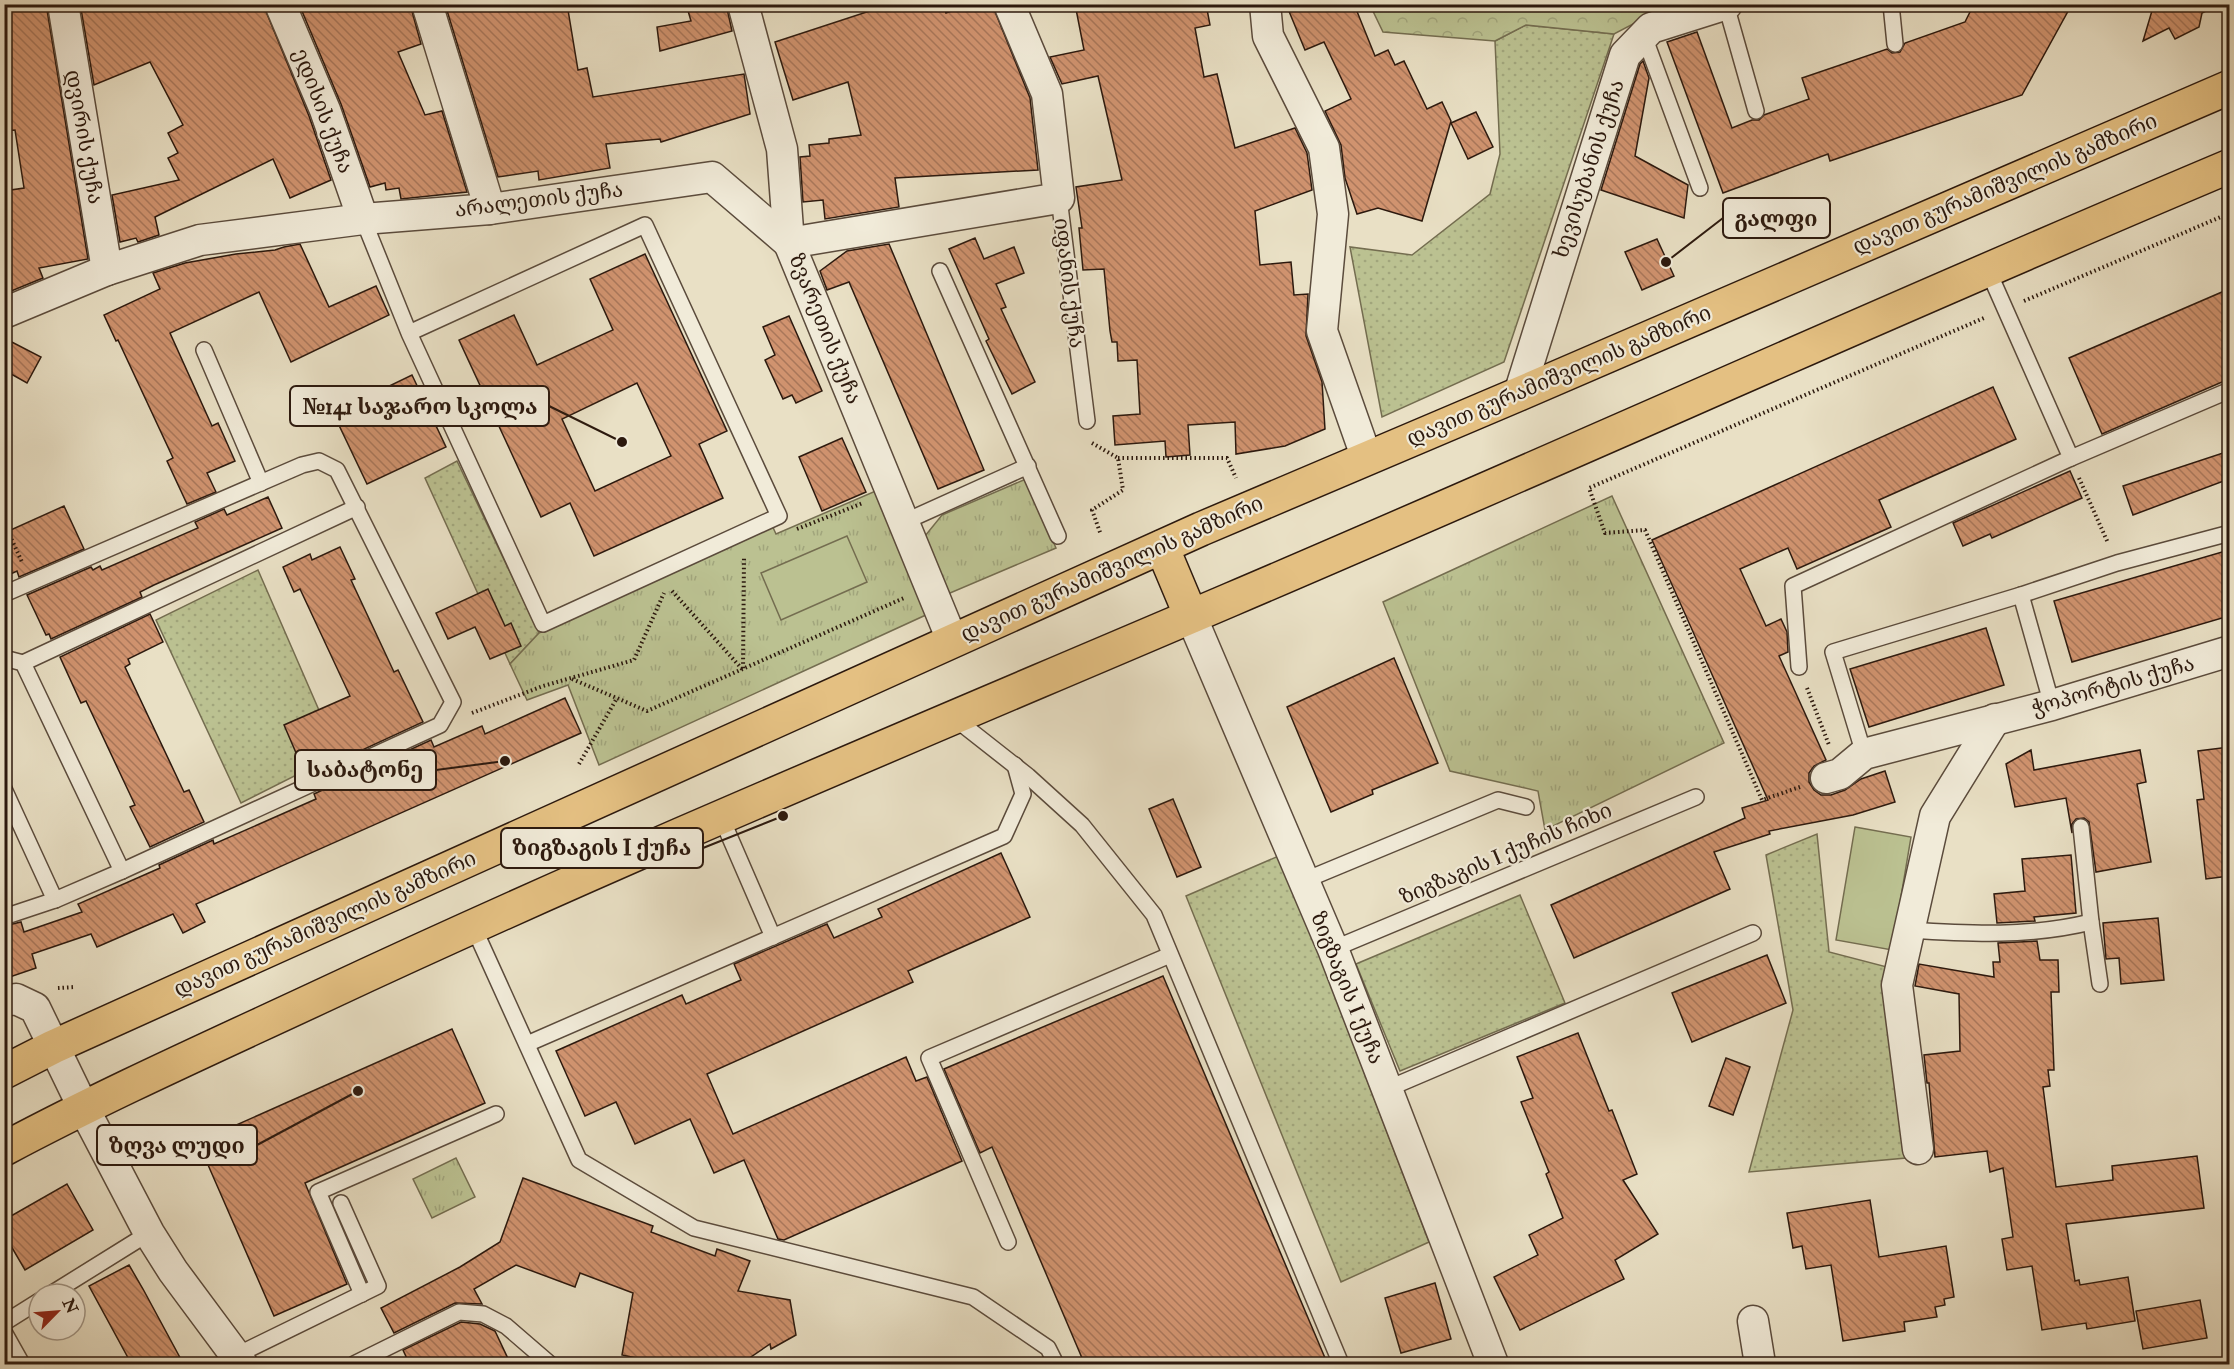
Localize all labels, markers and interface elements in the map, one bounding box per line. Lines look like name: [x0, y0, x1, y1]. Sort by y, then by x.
street label: ედისის ქუჩა: [287, 45, 359, 177]
street label: დვირის ქუჩა: [59, 68, 109, 206]
street label: ხევისუბანის ქუჩა: [1547, 76, 1631, 262]
street label: დავით გურამიშვილის გამზირი: [1849, 107, 2161, 261]
street label: არალეთის ქუჩა: [453, 176, 625, 224]
callout: გალფი: [1723, 198, 1830, 238]
text: გალფი: [1734, 205, 1818, 233]
street label: იფანის ქუჩა: [1048, 216, 1090, 350]
street label: ზვარეთის ქუჩა: [783, 250, 867, 408]
street label: დავით გურამიშვილის გამზირი: [1403, 299, 1715, 453]
callout: №141 საჯარო სკოლა: [290, 386, 549, 426]
text: №141 საჯარო სკოლა: [302, 393, 538, 421]
street label: დავით გურამიშვილის გამზირი: [957, 490, 1267, 648]
street label: ჭოპორტის ქუჩა: [2028, 650, 2198, 722]
callout: საბატონე: [295, 750, 436, 790]
text: საბატონე: [307, 756, 423, 784]
street label: ზიგზაგის I ქუჩის ჩიხი: [1396, 797, 1616, 911]
callout: ზიგზაგის I ქუჩა: [501, 828, 703, 868]
text: ზიგზაგის I ქუჩა: [512, 834, 691, 862]
street label: დავით გურამიშვილის გამზირი: [170, 845, 480, 1003]
street label: ზიგზაგის I ქუჩა: [1304, 908, 1390, 1068]
callout: ზღვა ლუდი: [97, 1125, 257, 1165]
text: ზღვა ლუდი: [108, 1132, 245, 1160]
north arrow: [27, 1282, 87, 1342]
text: N: [57, 1294, 82, 1317]

